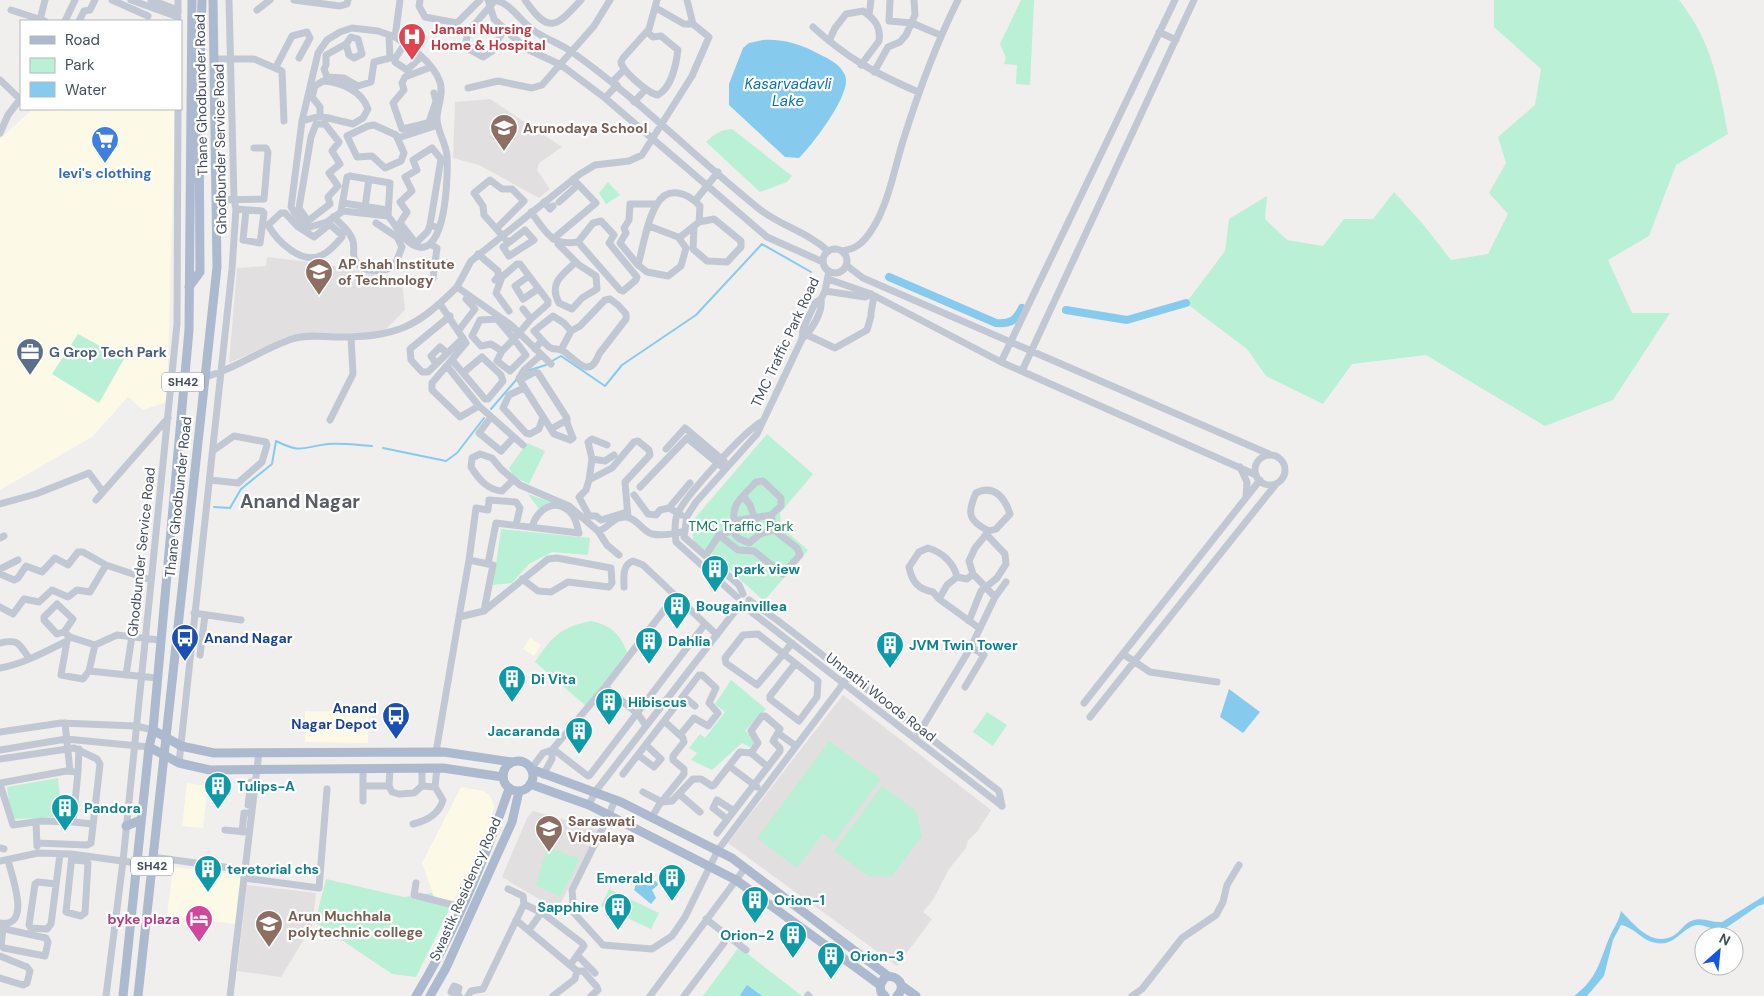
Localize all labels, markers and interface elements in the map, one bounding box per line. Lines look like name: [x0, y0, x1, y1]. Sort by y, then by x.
street label: Thane Ghodbunder Road: [191, 14, 211, 176]
legend: [20, 20, 182, 110]
place label: Janani Nursing Home & Hospital: [431, 20, 546, 54]
hospital icon: Janani Nursing Home & Hospital: [397, 22, 427, 61]
text: Road: [65, 30, 100, 50]
text: Park: [65, 55, 95, 75]
street label: Ghodbunder Service Road: [210, 64, 230, 234]
water label: Kasarvadavli Lake: [745, 74, 832, 111]
text: Water: [65, 80, 107, 100]
school or university icon: Arunodaya School: [489, 113, 519, 152]
place label: Arunodaya School: [523, 119, 647, 137]
supermarket icon: levi's clothing: [90, 125, 120, 164]
place label: levi's clothing: [58, 164, 152, 182]
place label: AP shah Institute of Technology: [338, 255, 455, 289]
school or university icon: AP shah Institute of Technology: [304, 257, 334, 296]
street label: TMC Traffic Park Road: [747, 274, 823, 410]
office icon: G Grop Tech Park: [15, 337, 45, 376]
place label: G Grop Tech Park: [49, 343, 167, 361]
road number: SH42: [162, 372, 204, 392]
street label: Thane Ghodbunder Road: [161, 415, 195, 579]
street label: Ghodbunder Service Road: [123, 466, 159, 638]
district label: Anand Nagar: [240, 489, 360, 514]
park label: TMC Traffic Park: [688, 517, 794, 535]
building icon: park view: [700, 554, 730, 593]
place label: park view: [734, 560, 800, 578]
building icon: Bougainvillea: [662, 591, 692, 630]
place label: Bougainvillea: [696, 597, 787, 615]
bus stop icon: Anand Nagar: [170, 623, 200, 662]
building icon: Dahlia: [634, 626, 664, 665]
place label: Anand Nagar: [204, 629, 293, 647]
building icon: JVM Twin Tower: [875, 630, 905, 669]
place label: Dahlia: [668, 632, 711, 650]
place label: JVM Twin Tower: [909, 636, 1018, 654]
street label: Unnathi Woods Road: [822, 648, 940, 746]
building icon: Di Vita: [497, 664, 527, 703]
place label: Di Vita: [531, 670, 576, 688]
building icon: Hibiscus: [594, 687, 624, 726]
place label: Hibiscus: [628, 693, 687, 711]
place label: Anand Nagar Depot: [291, 699, 377, 733]
bus stop icon: Anand Nagar Depot: [381, 701, 411, 740]
building icon: Jacaranda: [564, 716, 594, 755]
place label: Jacaranda: [488, 722, 560, 740]
building icon: Tulips-A: [203, 771, 233, 810]
place label: Tulips-A: [237, 777, 295, 795]
building icon: Pandora: [50, 793, 80, 832]
place label: Pandora: [84, 799, 141, 817]
place label: Saraswati Vidyalaya: [568, 812, 635, 846]
street label: Swastik Residency Road: [425, 814, 505, 964]
school or university icon: Saraswati Vidyalaya: [534, 814, 564, 853]
building icon: teretorial chs: [193, 854, 223, 893]
road number: SH42: [131, 856, 173, 876]
place label: teretorial chs: [227, 860, 319, 878]
building icon: Emerald: [657, 863, 687, 902]
place label: Emerald: [596, 869, 653, 887]
building icon: Orion-1: [740, 885, 770, 924]
place label: Orion-1: [774, 891, 825, 909]
building icon: Sapphire: [603, 892, 633, 931]
place label: Sapphire: [537, 898, 599, 916]
hotel icon: byke plaza: [184, 904, 214, 943]
place label: Arun Muchhala polytechnic college: [288, 907, 423, 941]
school or university icon: Arun Muchhala polytechnic college: [254, 909, 284, 948]
place label: byke plaza: [108, 910, 180, 928]
building icon: Orion-2: [778, 920, 808, 959]
place label: Orion-2: [720, 926, 774, 944]
north arrow: [1694, 926, 1744, 976]
text: N: [1716, 929, 1734, 950]
building icon: Orion-3: [816, 941, 846, 980]
place label: Orion-3: [850, 947, 904, 965]

